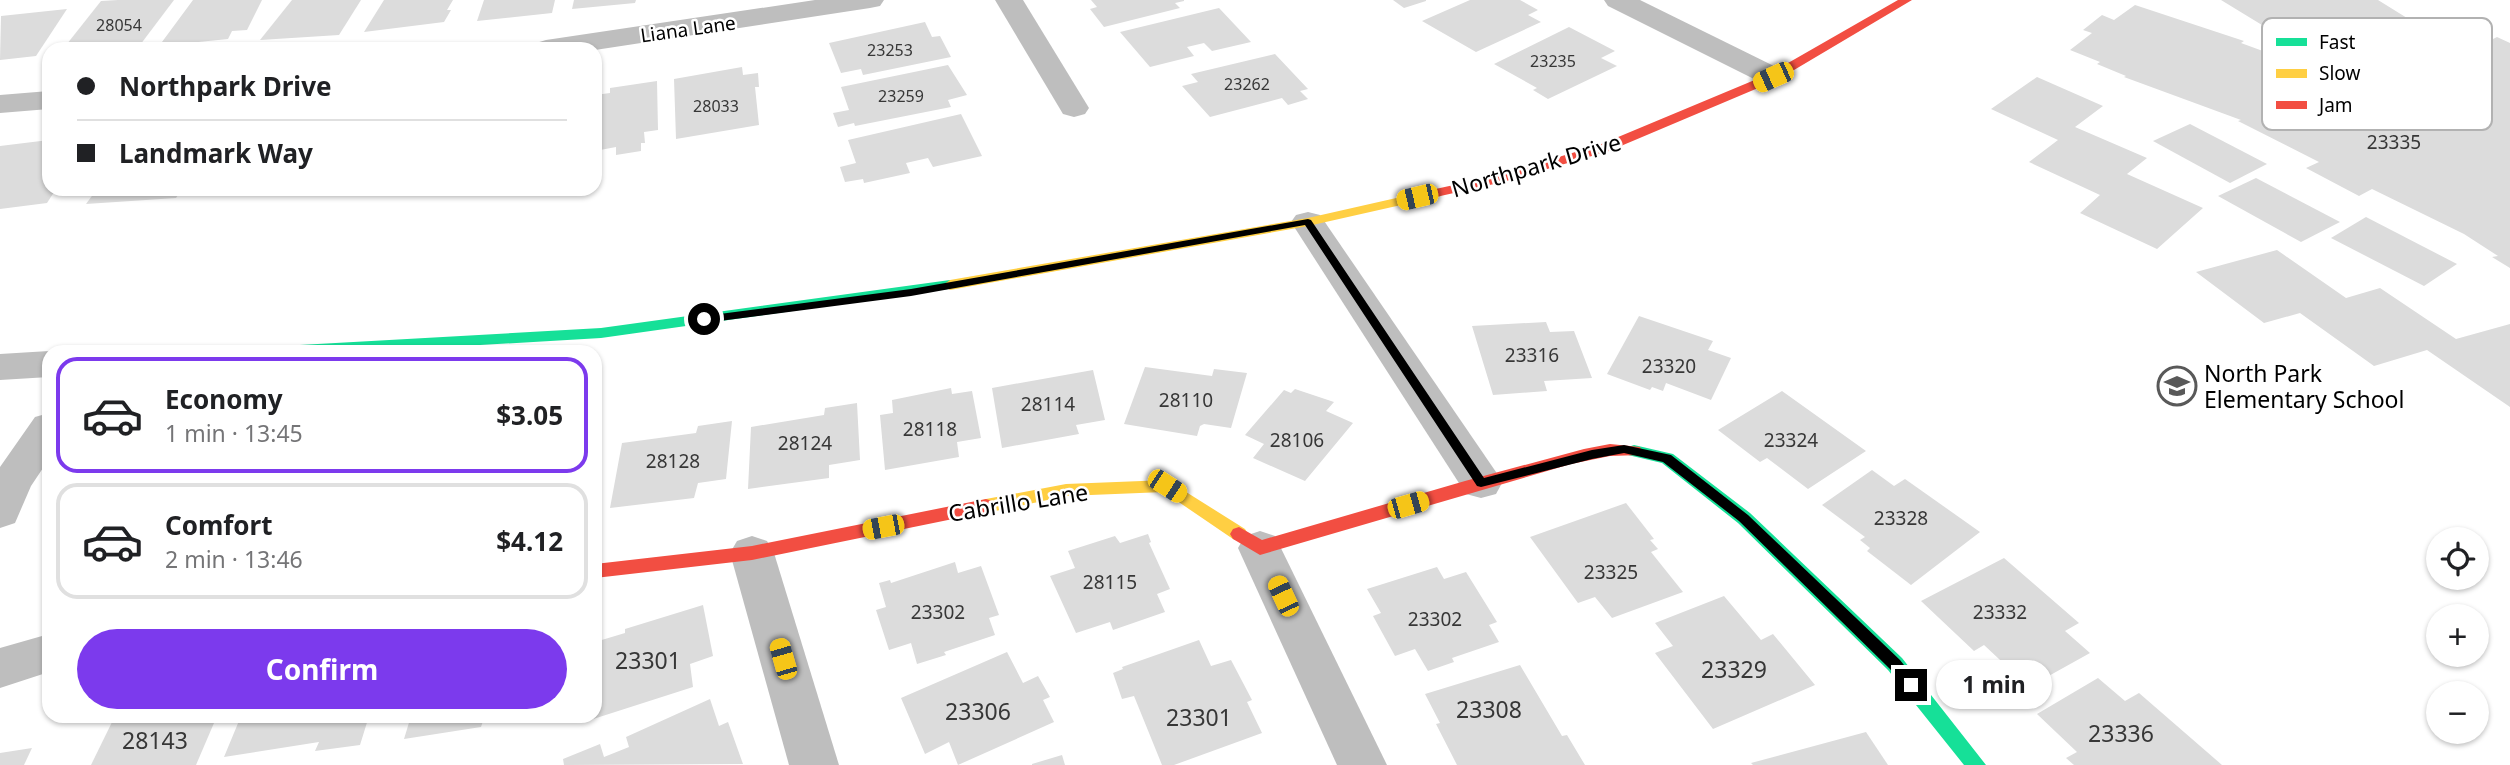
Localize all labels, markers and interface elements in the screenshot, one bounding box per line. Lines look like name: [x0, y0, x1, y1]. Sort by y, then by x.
street label: Liana Lane: [639, 9, 737, 49]
house number: 28054: [96, 14, 142, 36]
legend: [2262, 18, 2492, 130]
text: Fast: [2319, 29, 2356, 55]
house number: 23253: [867, 39, 913, 61]
house number: 23235: [1530, 50, 1576, 72]
car: [1750, 59, 1797, 95]
text: Slow: [2319, 60, 2360, 86]
text: Northpark Drive: [119, 68, 332, 104]
house number: 23262: [1224, 73, 1270, 95]
house number: 23259: [878, 85, 924, 107]
text: Jam: [2317, 92, 2353, 118]
house number: 28033: [693, 95, 739, 117]
street label: Northpark Drive: [1447, 125, 1625, 205]
house number: 23335: [2367, 129, 2421, 155]
text: Landmark Way: [119, 135, 313, 171]
car: [1395, 182, 1440, 212]
route start: [688, 303, 720, 335]
house number: 23316: [1505, 342, 1559, 368]
house number: 23320: [1642, 353, 1696, 379]
place label: North Park Elementary School: [2204, 357, 2404, 415]
school or university icon: North Park Elementary School: [2156, 365, 2198, 407]
text: Economy: [165, 381, 283, 417]
icon: car: [81, 384, 144, 447]
house number: 28110: [1159, 387, 1213, 413]
house number: 28114: [1021, 391, 1075, 417]
text: $3.05: [496, 397, 563, 433]
house number: 28118: [903, 416, 957, 442]
text: 1 min · 13:45: [165, 417, 303, 449]
house number: 28106: [1270, 427, 1324, 453]
house number: 23324: [1764, 427, 1818, 453]
house number: 28124: [778, 430, 832, 456]
house number: 28128: [646, 448, 700, 474]
car: [1144, 466, 1191, 506]
street label: Cabrillo Lane: [946, 475, 1090, 529]
car: [1385, 489, 1432, 521]
house number: 23328: [1874, 505, 1928, 531]
text: Comfort: [165, 507, 273, 543]
icon: car: [81, 510, 144, 573]
car: [861, 513, 906, 541]
text: $4.12: [496, 523, 563, 559]
map controls: [2426, 527, 2489, 744]
button: locate: [2426, 527, 2489, 590]
text: 2 min · 13:46: [165, 543, 303, 575]
house number: 23325: [1584, 559, 1638, 585]
house number: 28115: [1083, 569, 1137, 595]
car: [1265, 573, 1302, 619]
house number: 23302: [911, 599, 965, 625]
house number: 23332: [1973, 599, 2027, 625]
button: +: [2426, 604, 2489, 667]
house number: 23302: [1408, 606, 1462, 632]
button: Confirm: [77, 629, 567, 709]
car: [768, 636, 799, 682]
house number: 23301: [615, 644, 681, 676]
house number: 23329: [1701, 653, 1767, 685]
callout: 1 min: [1936, 660, 2051, 710]
text: 1 min: [1962, 668, 2026, 700]
route end: [1895, 669, 1927, 701]
button: −: [2426, 681, 2489, 744]
house number: 23308: [1456, 693, 1522, 725]
house number: 23306: [945, 695, 1011, 727]
house number: 23301: [1166, 701, 1232, 733]
house number: 23336: [2088, 717, 2154, 749]
house number: 28143: [122, 724, 188, 756]

